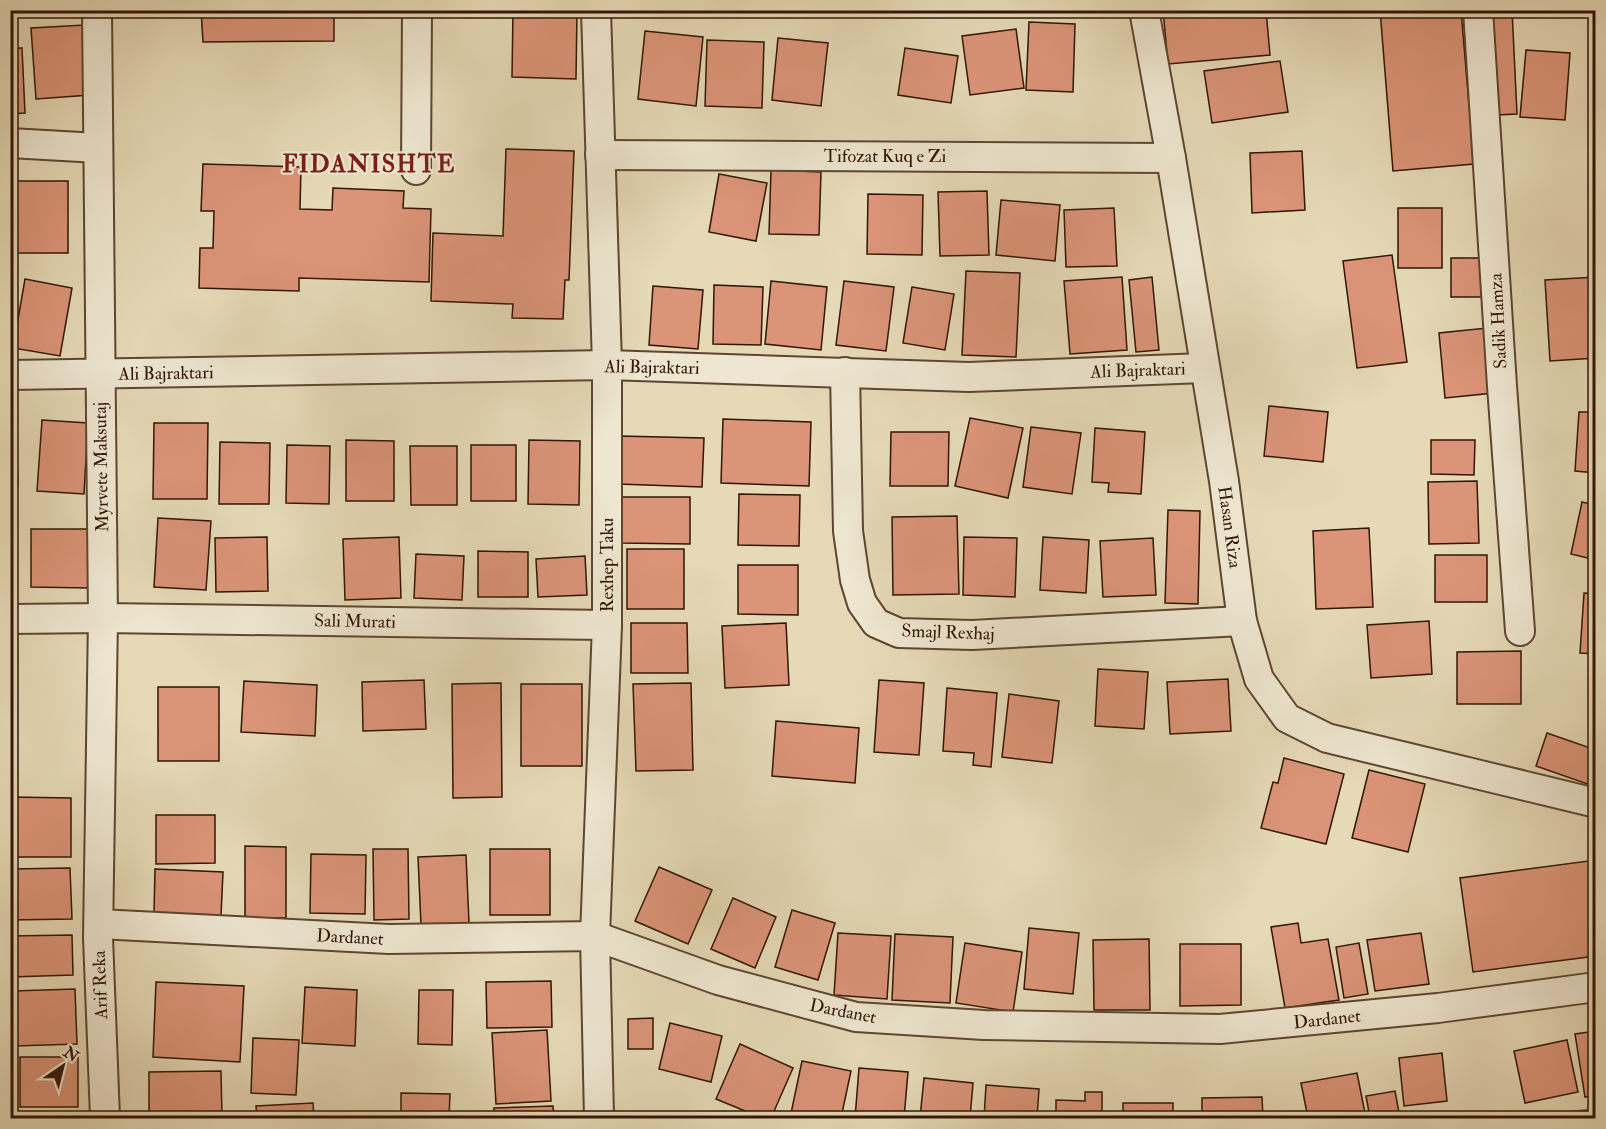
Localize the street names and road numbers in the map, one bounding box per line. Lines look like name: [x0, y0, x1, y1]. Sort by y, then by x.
street label: Tifozat Kuq e Zi: [824, 145, 946, 168]
street label: Sadik Hamza: [1484, 272, 1512, 369]
street label: Ali Bajraktari: [603, 355, 700, 380]
street label: Ali Bajraktari: [1089, 357, 1186, 384]
street label: Ali Bajraktari: [117, 361, 214, 386]
street label: Myrvete Maksutaj: [89, 402, 114, 532]
street label: Hasan Riza: [1212, 485, 1247, 570]
street label: Rexhep Taku: [596, 518, 619, 612]
street label: Sali Murati: [314, 609, 396, 634]
street label: Smajl Rexhaj: [901, 619, 995, 646]
street label: Dardanet: [316, 924, 384, 951]
street label: Arif Reka: [88, 950, 113, 1021]
street label: Dardanet: [808, 994, 878, 1029]
street label: Dardanet: [1292, 1005, 1362, 1034]

